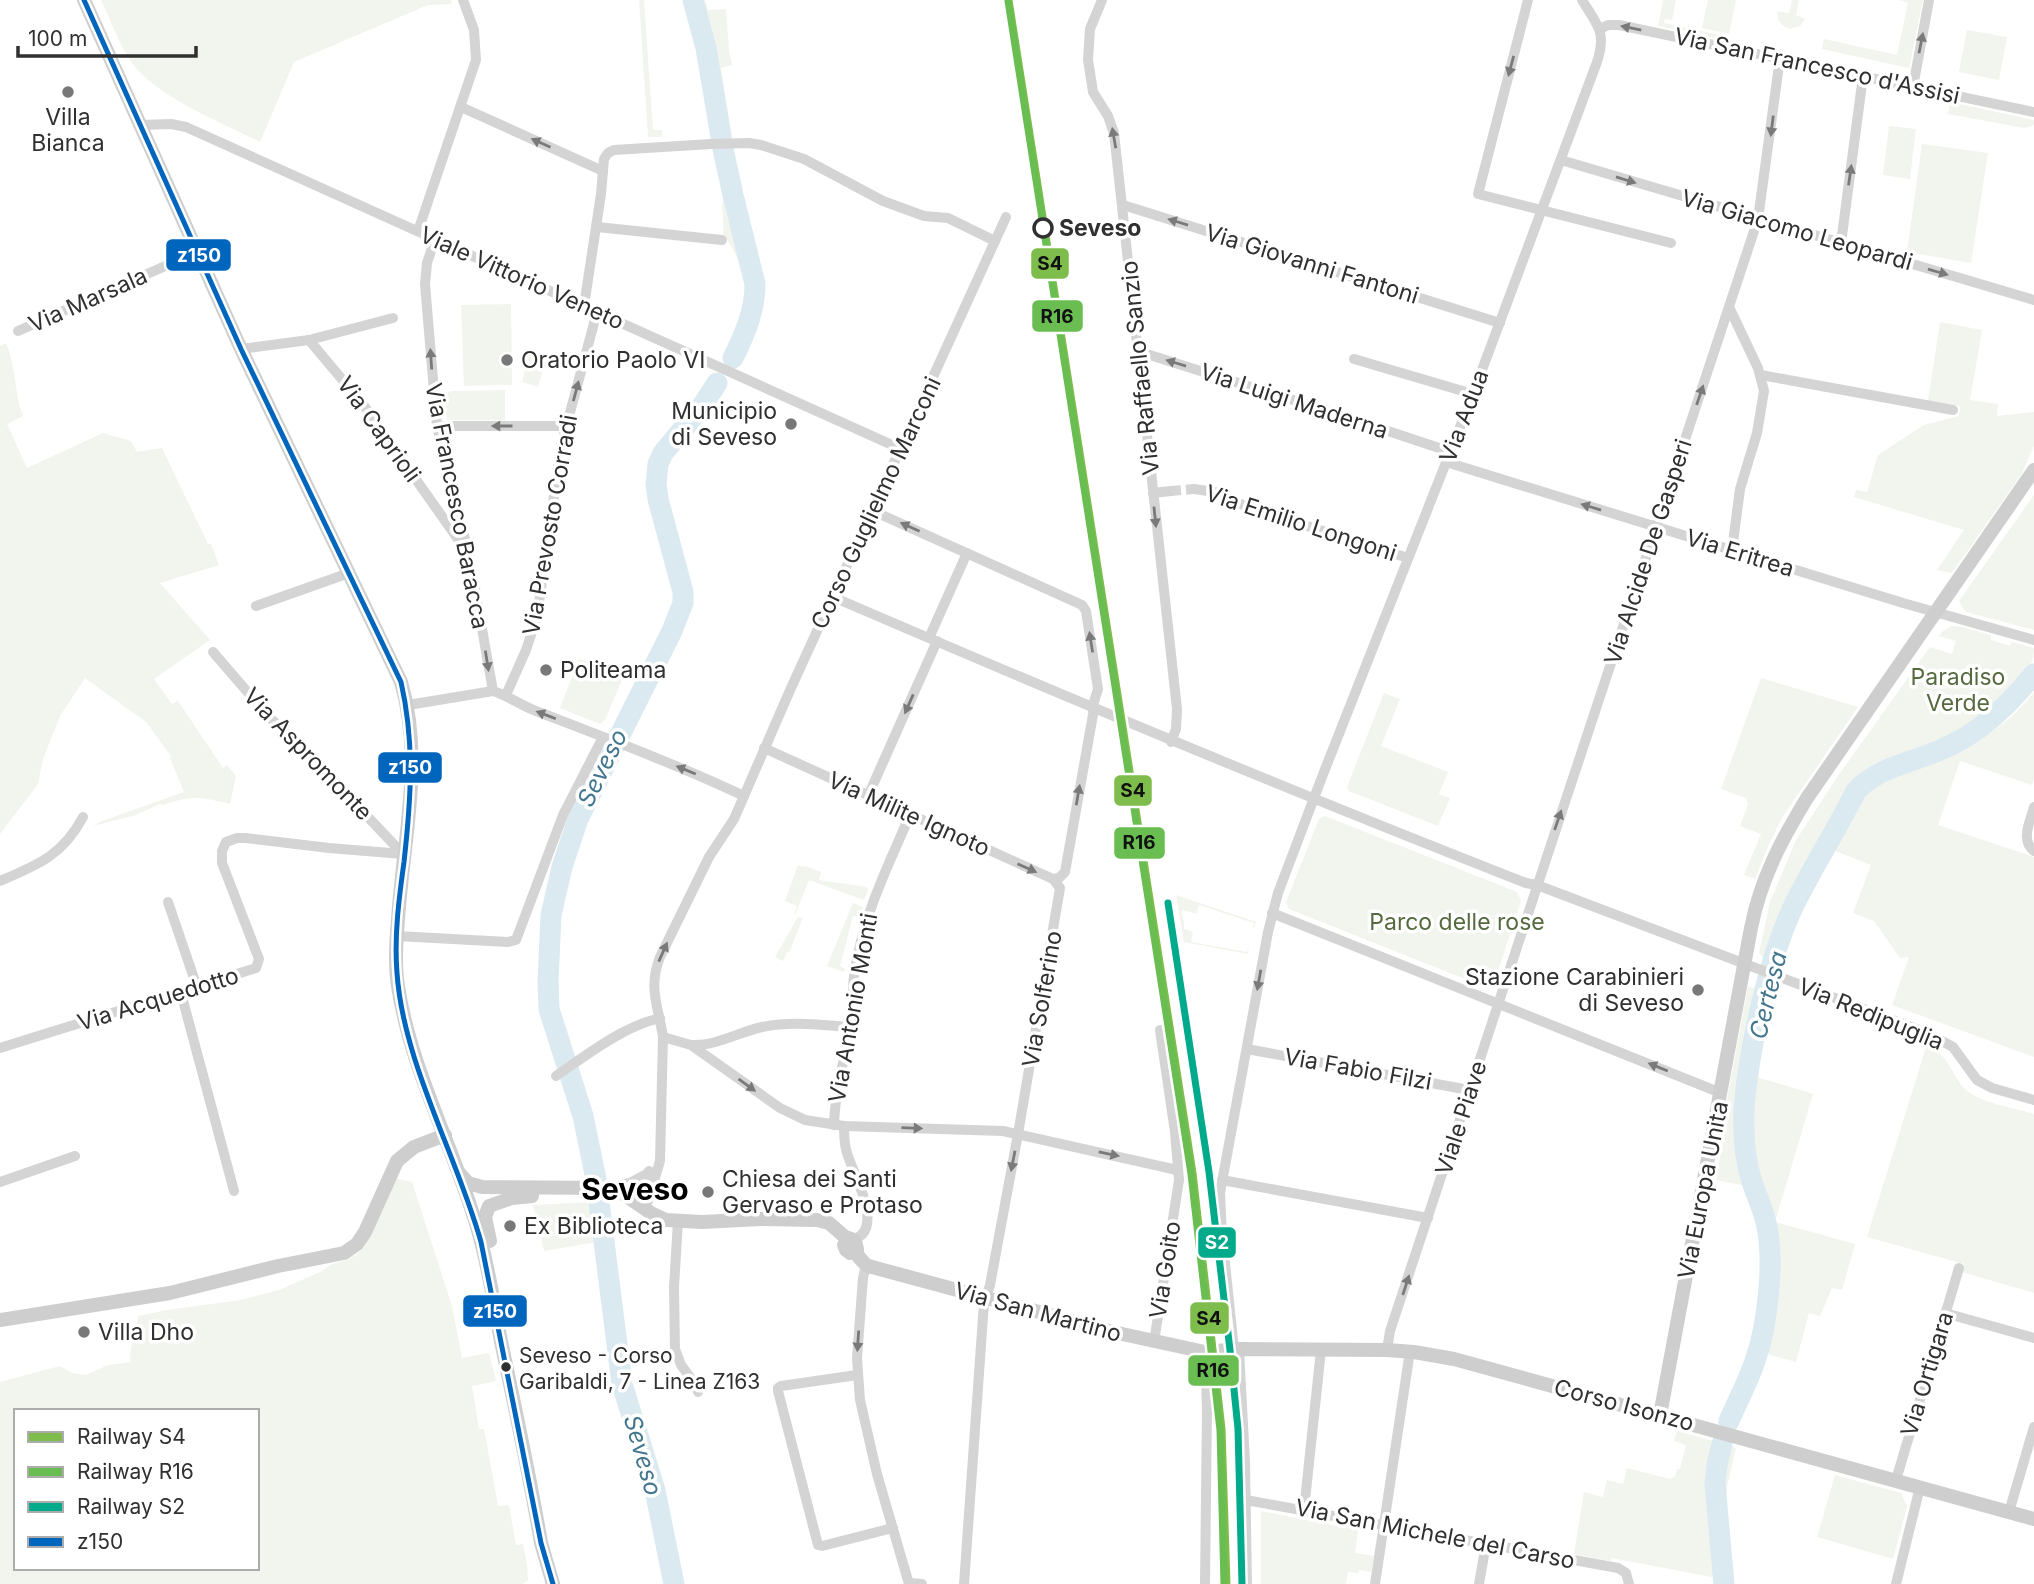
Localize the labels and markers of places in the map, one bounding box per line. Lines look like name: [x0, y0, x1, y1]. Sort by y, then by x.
marker: Villa Bianca: [60, 84, 76, 100]
place label: Villa Bianca: [31, 103, 105, 157]
place label: Seveso: [1059, 214, 1141, 242]
marker: Seveso: [1033, 218, 1053, 238]
place label: Oratorio Paolo VI: [521, 346, 705, 374]
marker: Oratorio Paolo VI: [499, 352, 515, 368]
place label: Municipio di Seveso: [671, 397, 777, 451]
marker: Municipio di Seveso: [783, 416, 799, 432]
place label: Politeama: [560, 656, 666, 684]
marker: Politeama: [538, 662, 554, 678]
place label: Stazione Carabinieri di Seveso: [1465, 963, 1684, 1017]
marker: Stazione Carabinieri di Seveso: [1690, 982, 1706, 998]
place label: Chiesa dei Santi Gervaso e Protaso: [722, 1165, 923, 1219]
marker: Chiesa dei Santi Gervaso e Protaso: [700, 1184, 716, 1200]
place label: Ex Biblioteca: [524, 1212, 663, 1240]
marker: Ex Biblioteca: [502, 1218, 518, 1234]
place label: Villa Dho: [98, 1318, 194, 1346]
marker: Villa Dho: [76, 1324, 92, 1340]
place label: Seveso - Corso Garibaldi, 7 - Linea Z163: [519, 1343, 760, 1394]
marker: Seveso - Corso Garibaldi, 7 - Linea Z163: [499, 1360, 513, 1374]

